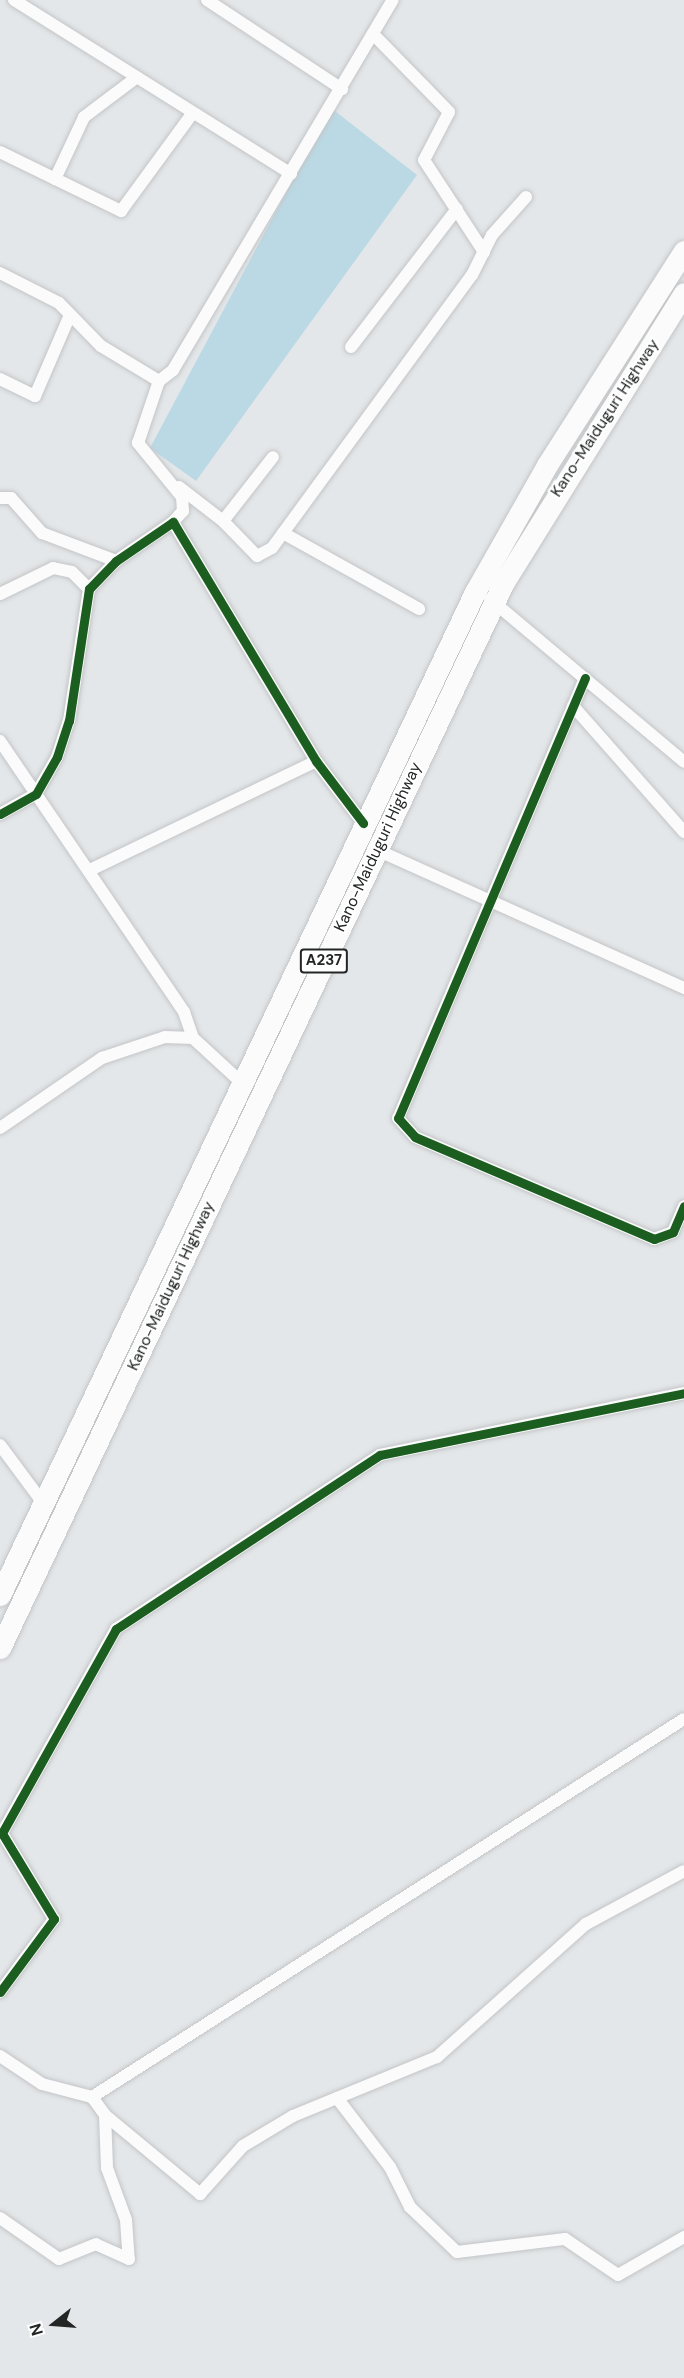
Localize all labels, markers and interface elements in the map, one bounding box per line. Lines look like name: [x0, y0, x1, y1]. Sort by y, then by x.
street label: Kano-Maiduguri Highway: [547, 335, 663, 501]
street label: Kano-Maiduguri Highway: [330, 759, 426, 935]
road number: A237: [298, 949, 350, 973]
street label: Kano-Maiduguri Highway: [123, 1198, 219, 1374]
north arrow: [24, 2294, 84, 2354]
text: N: [25, 2321, 48, 2338]

